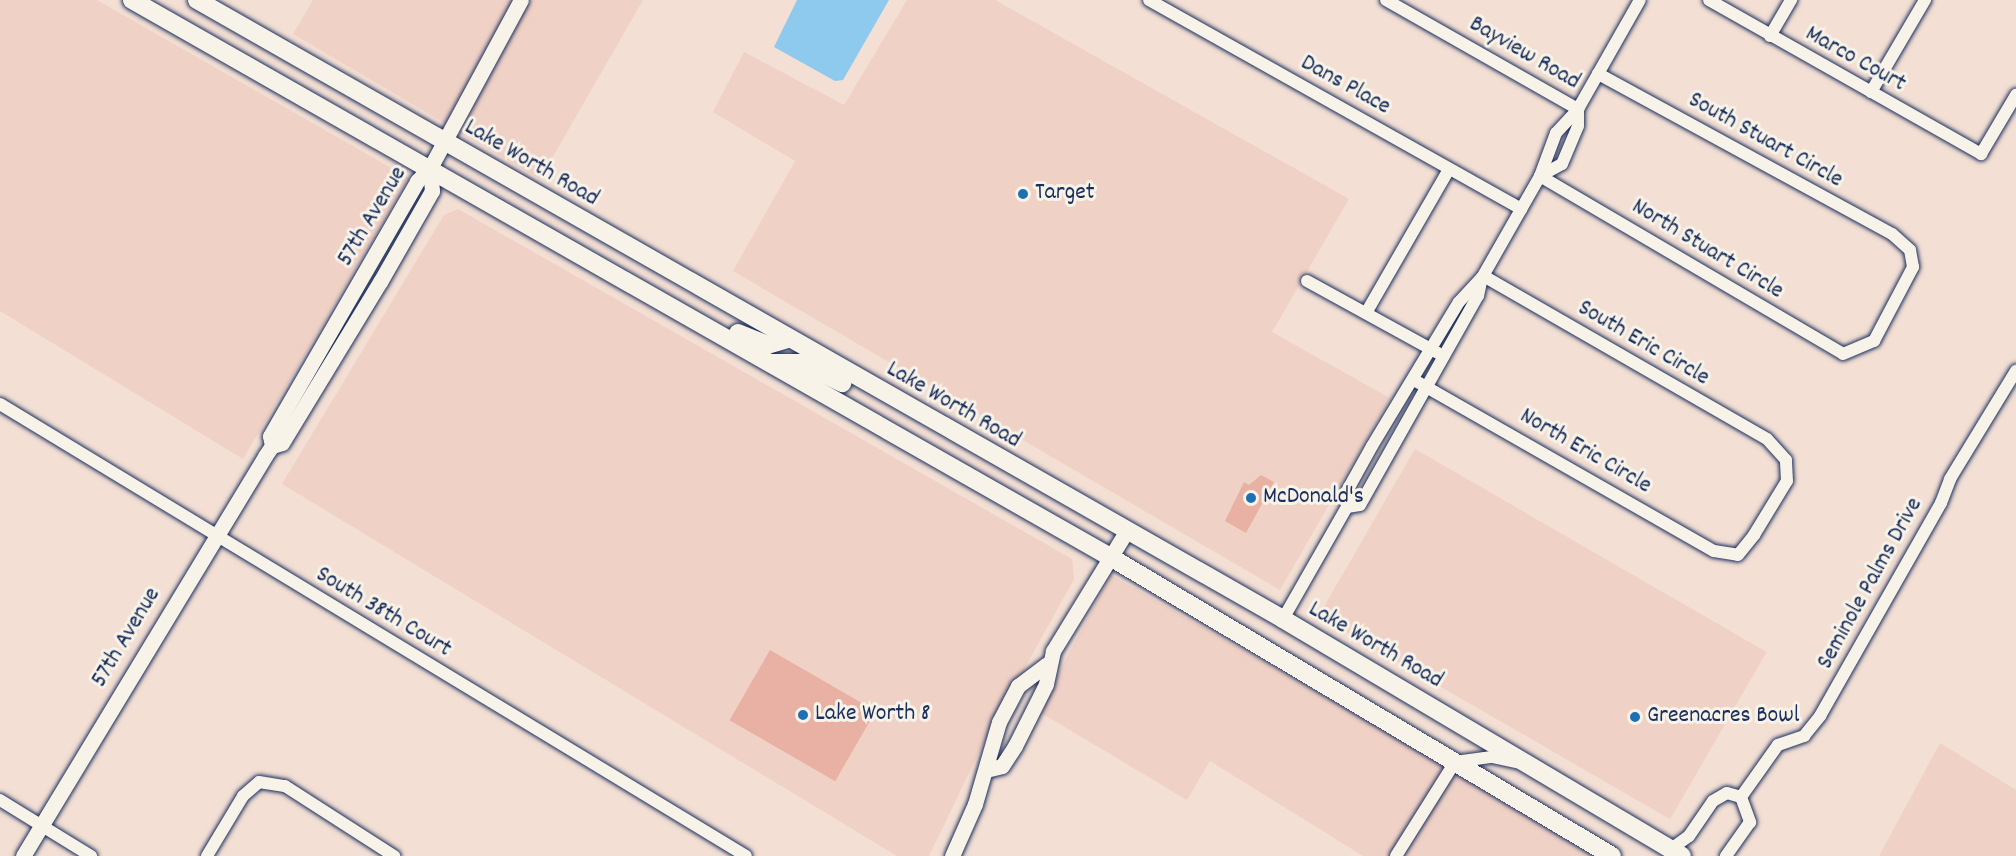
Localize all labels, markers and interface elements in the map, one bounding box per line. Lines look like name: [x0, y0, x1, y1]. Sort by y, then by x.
street label: Bayview Road: [1463, 11, 1585, 97]
street label: Marco Court: [1800, 21, 1910, 99]
street label: Dans Place: [1295, 50, 1395, 122]
street label: South Stuart Circle: [1683, 87, 1847, 195]
street label: Lake Worth Road: [459, 114, 603, 214]
street label: 57th Avenue: [332, 162, 414, 272]
place label: Target: [1035, 180, 1095, 208]
marker: Target: [1016, 187, 1030, 201]
street label: North Stuart Circle: [1626, 193, 1788, 307]
street label: South Eric Circle: [1572, 295, 1714, 393]
street label: Lake Worth Road: [881, 356, 1025, 456]
street label: North Eric Circle: [1514, 403, 1656, 501]
place label: McDonald's: [1263, 484, 1364, 512]
marker: McDonald's: [1244, 491, 1258, 505]
street label: Seminole Palms Drive: [1812, 493, 1930, 675]
street label: South 38th Court: [310, 561, 456, 665]
street label: 57th Avenue: [86, 583, 168, 693]
street label: Lake Worth Road: [1303, 596, 1447, 696]
place label: Lake Worth 8: [815, 701, 930, 729]
place label: Greenacres Bowl: [1647, 703, 1799, 731]
marker: Lake Worth 8: [796, 708, 810, 722]
marker: Greenacres Bowl: [1628, 710, 1642, 724]

